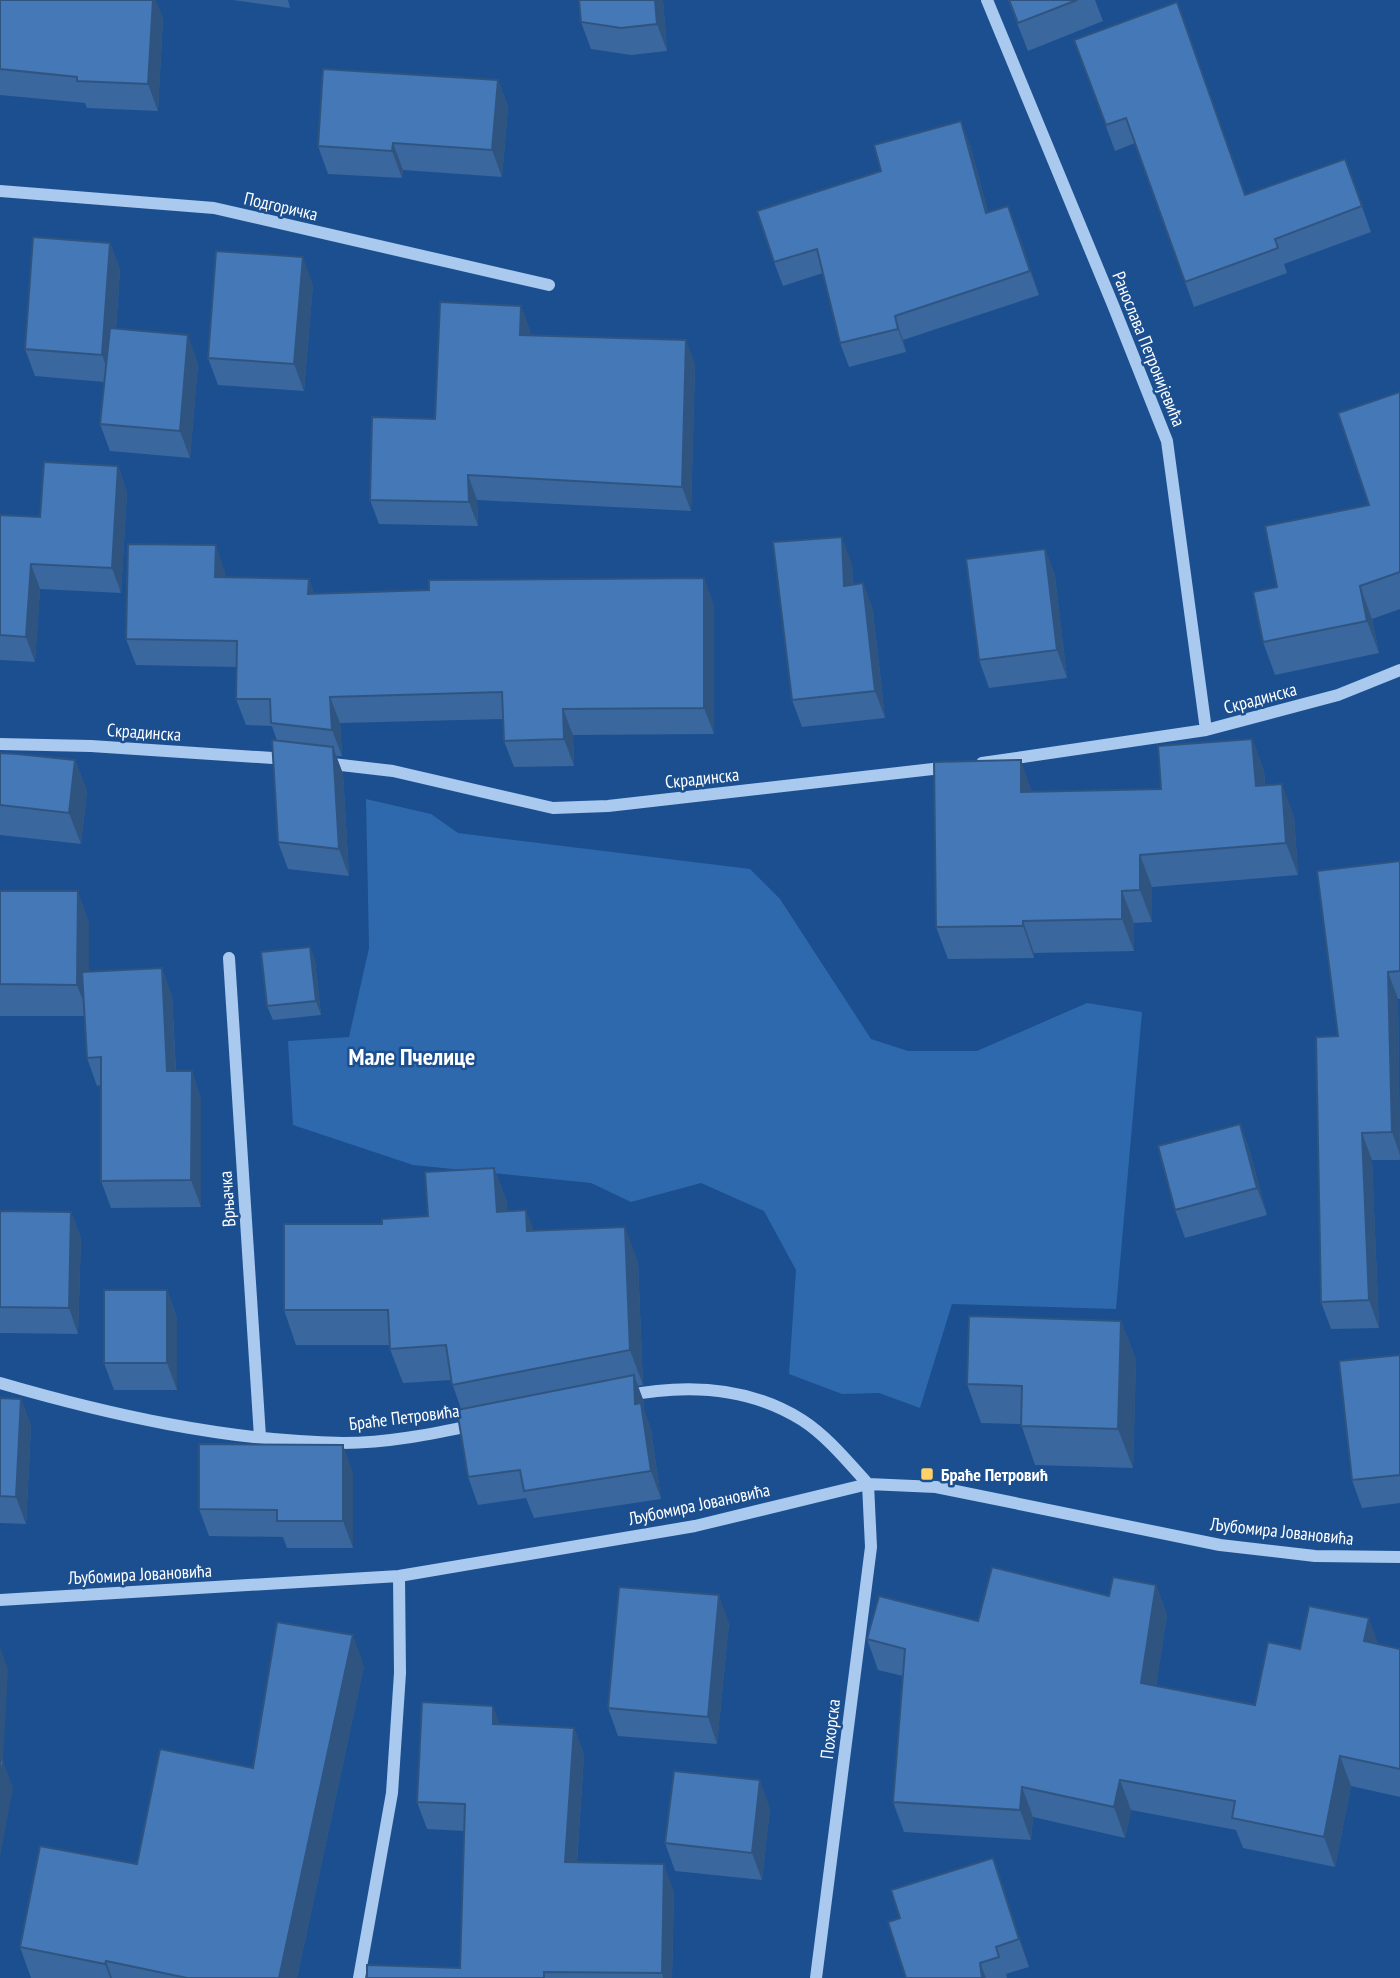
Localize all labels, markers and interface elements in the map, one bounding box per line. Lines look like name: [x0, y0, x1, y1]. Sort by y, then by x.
street label: Подгоричка: [242, 186, 320, 226]
street label: Ранослава Петронијевића: [1107, 268, 1191, 430]
street label: Скрадинска: [1221, 677, 1299, 719]
street label: Скрадинска: [106, 718, 182, 746]
street label: Скрадинска: [664, 763, 740, 793]
district label: Мале Пчелице: [349, 1041, 475, 1072]
street label: Врњачка: [214, 1170, 240, 1228]
street label: Браће Петровића: [348, 1399, 460, 1435]
place label: Браће Петровић: [941, 1463, 1048, 1486]
marker: Браће Петровић: [919, 1466, 935, 1482]
street label: Љубомира Јовановића: [625, 1478, 772, 1530]
street label: Љубомира Јовановића: [1208, 1512, 1355, 1550]
street label: Љубомира Јовановића: [66, 1559, 213, 1589]
street label: Похорска: [815, 1698, 845, 1760]

